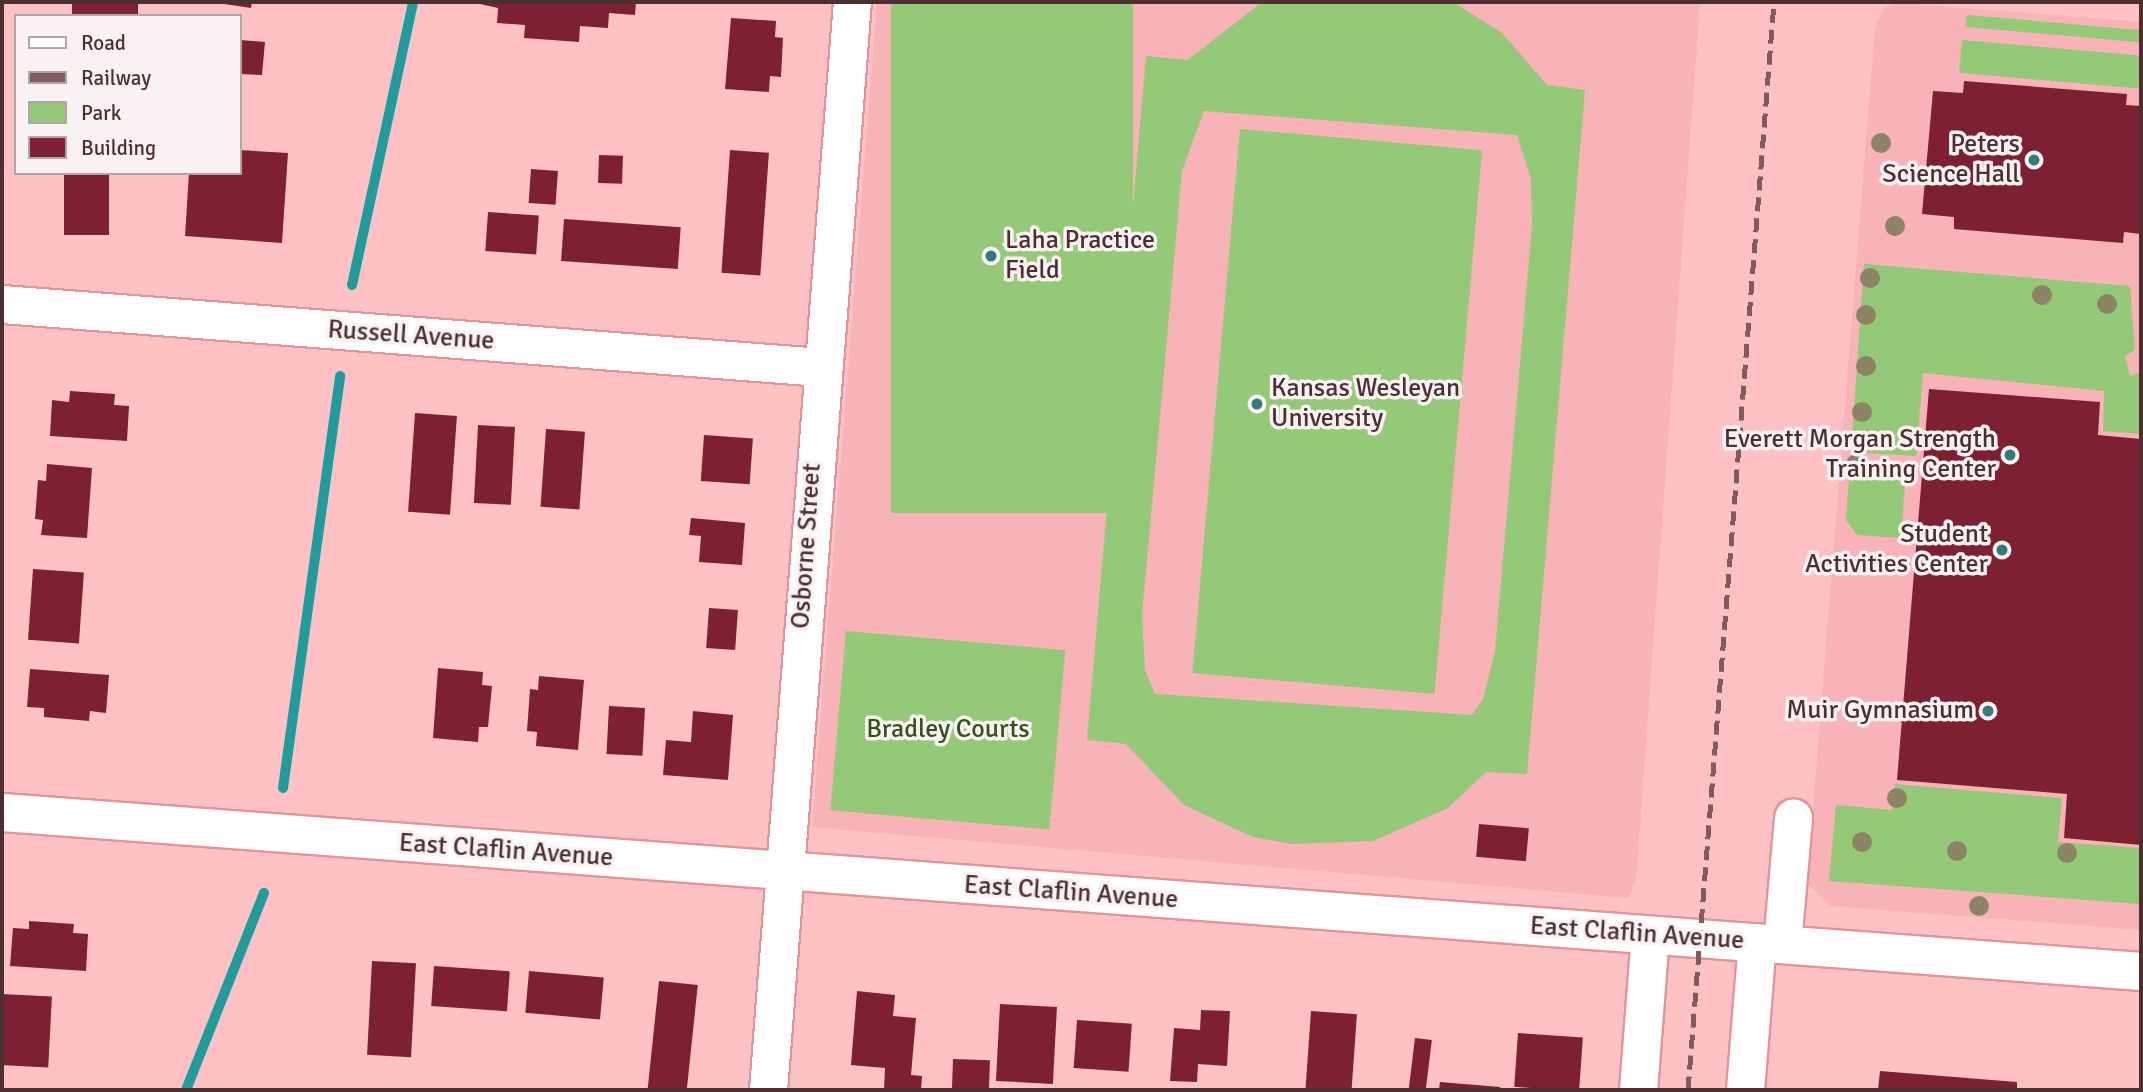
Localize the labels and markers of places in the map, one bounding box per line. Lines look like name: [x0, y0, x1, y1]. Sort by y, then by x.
place label: Peters Science Hall: [1882, 129, 2020, 190]
marker: Peters Science Hall: [2026, 152, 2042, 168]
place label: Laha Practice Field: [1005, 225, 1155, 286]
marker: Laha Practice Field: [983, 248, 999, 264]
place label: Kansas Wesleyan University: [1271, 373, 1460, 434]
marker: Kansas Wesleyan University: [1249, 396, 1265, 412]
place label: Everett Morgan Strength Training Center: [1724, 424, 1996, 486]
marker: Everett Morgan Strength Training Center: [2002, 447, 2018, 463]
place label: Student Activities Center: [1805, 519, 1988, 580]
marker: Student Activities Center: [1994, 542, 2010, 558]
place label: Muir Gymnasium: [1786, 695, 1974, 727]
marker: Muir Gymnasium: [1980, 703, 1996, 719]

